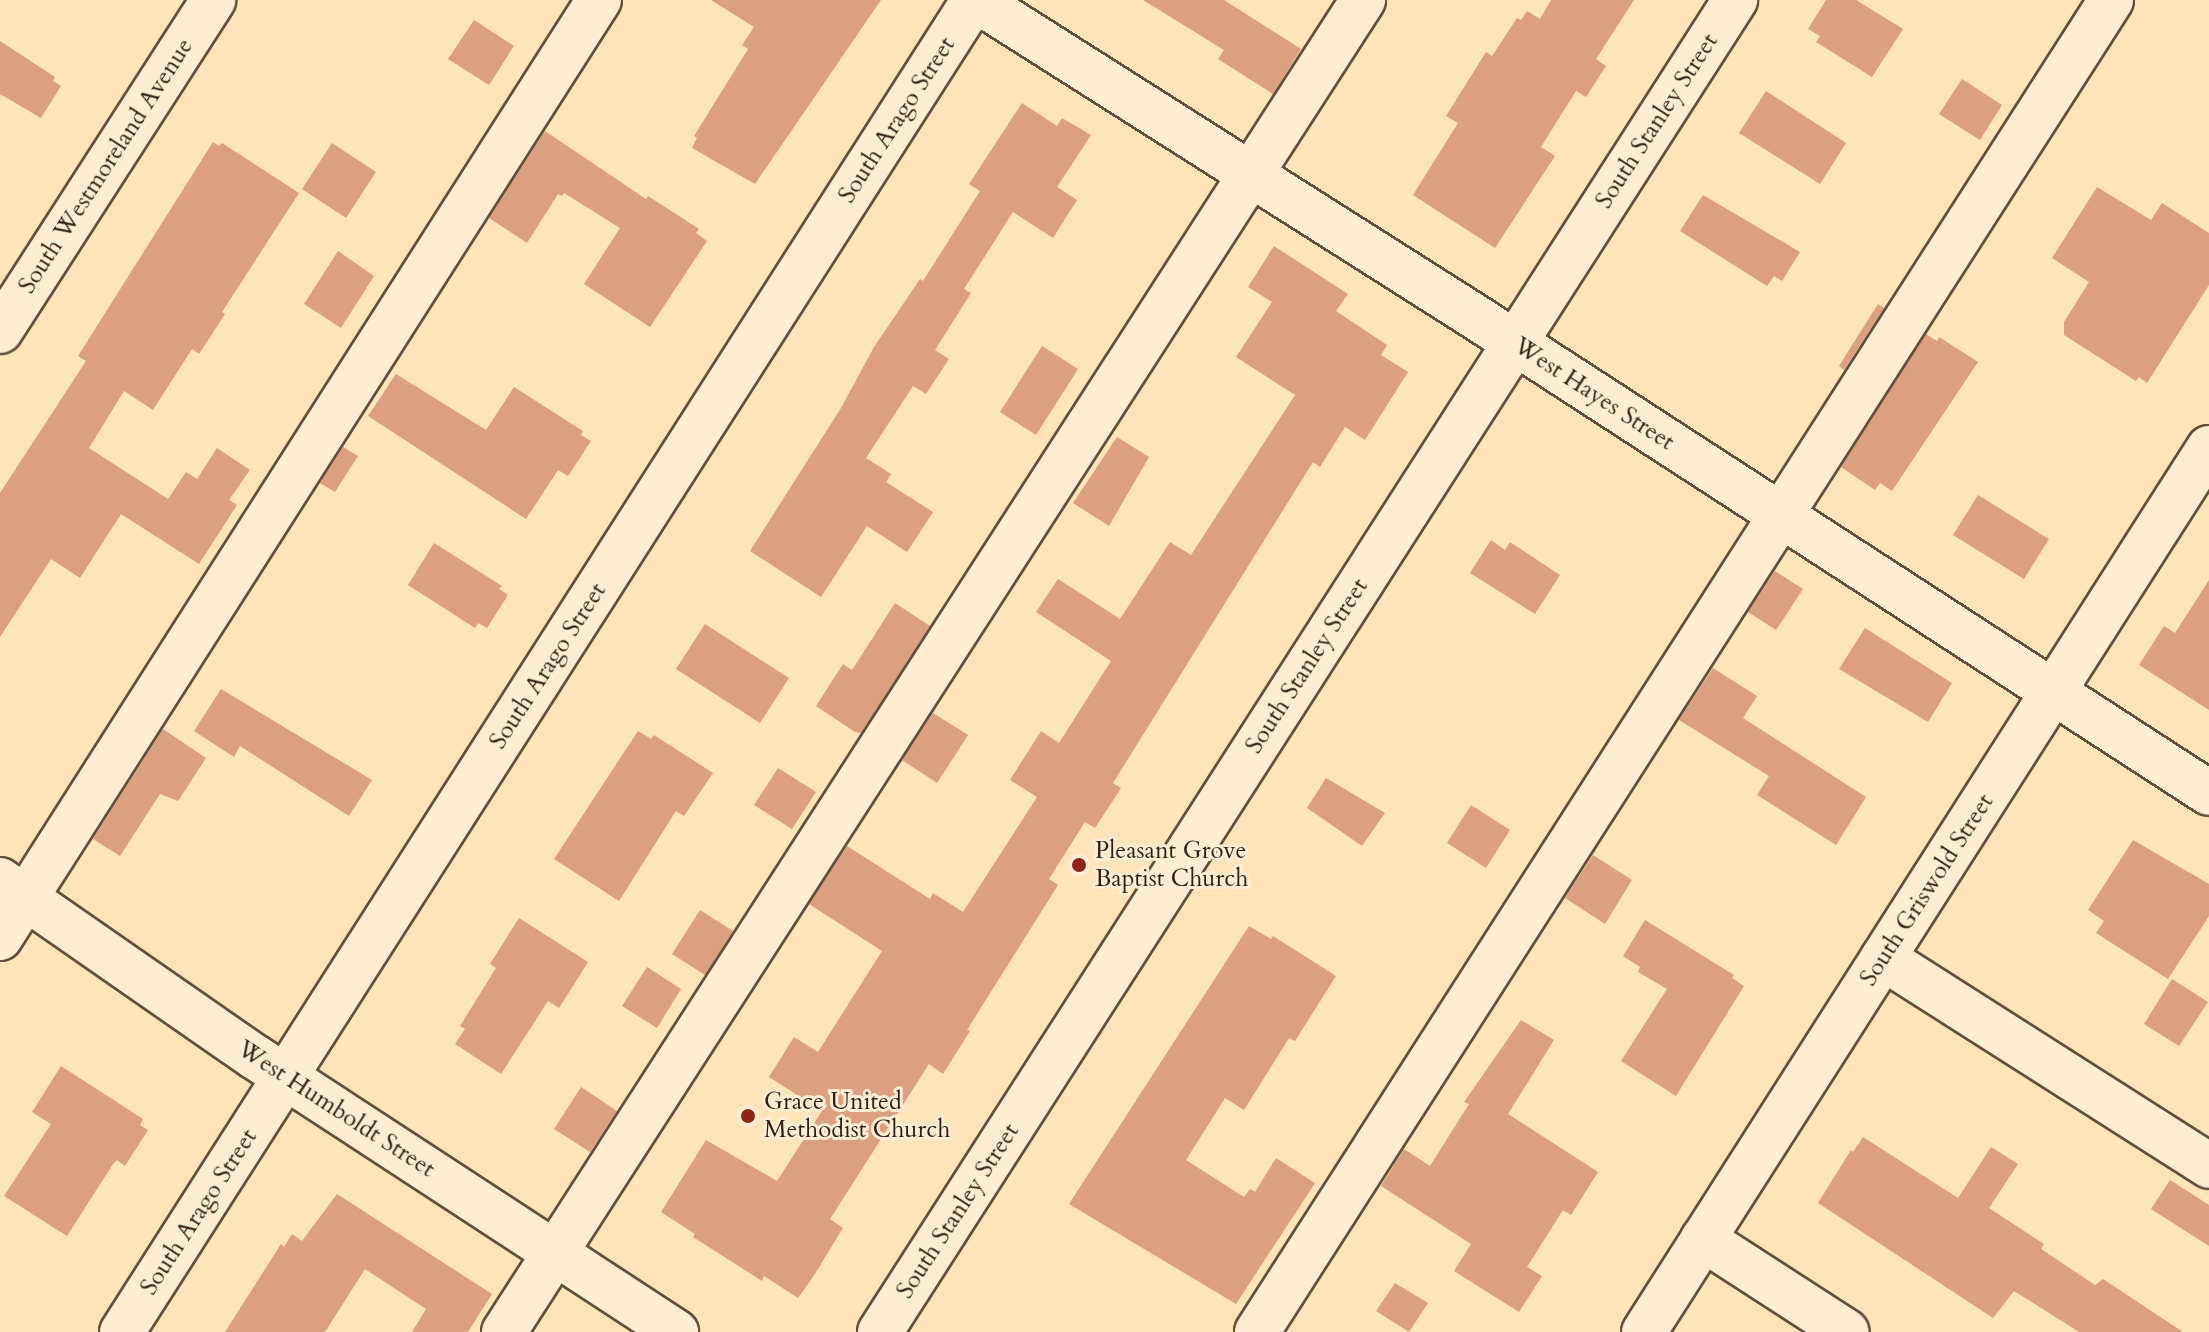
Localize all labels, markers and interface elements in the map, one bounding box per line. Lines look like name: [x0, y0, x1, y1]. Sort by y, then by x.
street label: South Stanley Street: [1590, 28, 1724, 214]
street label: South Arago Street: [833, 32, 961, 208]
street label: South Westmoreland Avenue: [13, 33, 199, 299]
street label: West Hayes Street: [1508, 331, 1680, 457]
street label: South Stanley Street: [1240, 573, 1374, 759]
street label: South Arago Street: [484, 578, 612, 754]
street label: South Griswold Street: [1854, 789, 2000, 991]
place label: Pleasant Grove Baptist Church: [1095, 837, 1248, 893]
marker: Pleasant Grove Baptist Church: [1070, 856, 1088, 874]
street label: West Humboldt Street: [232, 1034, 440, 1184]
place label: Grace United Methodist Church: [764, 1088, 950, 1144]
marker: Grace United Methodist Church: [739, 1107, 757, 1125]
street label: South Stanley Street: [891, 1118, 1025, 1304]
street label: South Arago Street: [135, 1124, 263, 1300]

